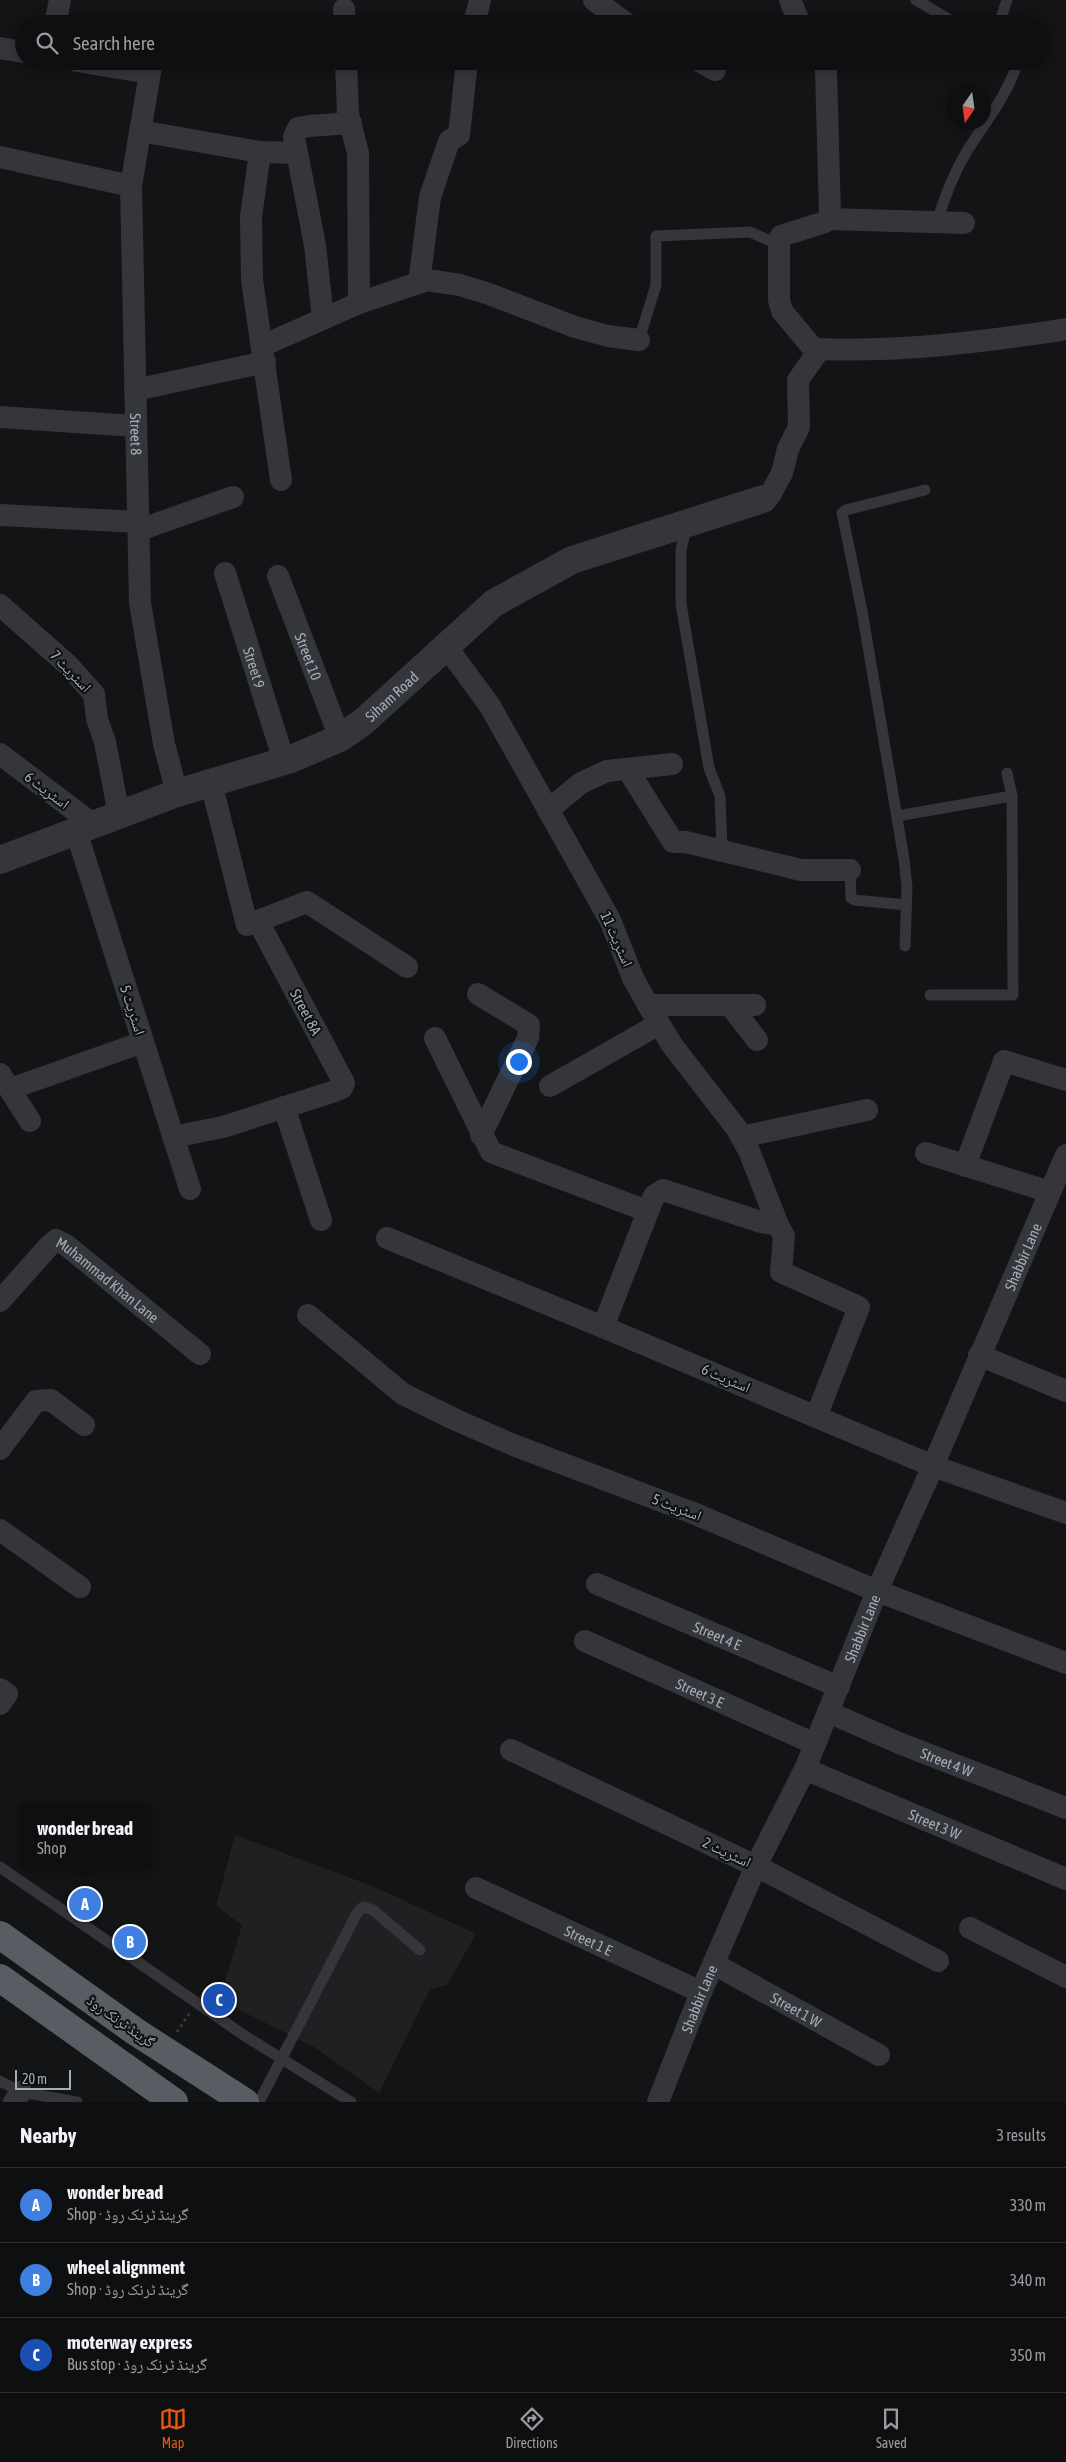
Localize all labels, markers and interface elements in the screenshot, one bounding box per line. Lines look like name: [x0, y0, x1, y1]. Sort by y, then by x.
search box: [15, 15, 1051, 70]
icon: search: [33, 29, 61, 57]
text: Search here: [73, 32, 155, 54]
north arrow: [946, 85, 991, 130]
street label: Street 8: [127, 413, 145, 455]
street label: Street 10: [292, 630, 325, 682]
street label: Street 9: [240, 645, 269, 690]
street label: اسٹریٹ 7: [46, 647, 95, 696]
street label: Siham Road: [361, 668, 421, 724]
street label: اسٹریٹ 6: [21, 768, 73, 813]
street label: اسٹریٹ 11: [596, 909, 637, 970]
street label: اسٹریٹ 5: [116, 983, 149, 1037]
street label: Street 8A: [287, 986, 325, 1038]
your location: [506, 1049, 532, 1075]
street label: Shabbir Lane: [1001, 1220, 1045, 1293]
street label: Muhammad Khan Lane: [54, 1233, 163, 1326]
street label: اسٹریٹ 6: [699, 1360, 753, 1397]
street label: اسٹریٹ 5: [650, 1490, 704, 1525]
street label: Shabbir Lane: [841, 1592, 883, 1665]
street label: Street 4 E: [691, 1618, 745, 1653]
street label: Street 3 E: [673, 1674, 727, 1711]
street label: Street 4 W: [918, 1744, 976, 1780]
popup: [20, 1804, 150, 1869]
street label: Street 3 W: [906, 1805, 964, 1842]
text: wonder bread: [37, 1817, 133, 1839]
street label: اسٹریٹ 2: [700, 1833, 754, 1871]
text: Shop: [37, 1839, 66, 1857]
pin: A: [69, 1885, 101, 1923]
street label: Street 1 E: [562, 1922, 616, 1959]
pin: B: [114, 1923, 146, 1961]
street label: Shabbir Lane: [677, 1962, 720, 2035]
pin: C: [203, 1981, 235, 2019]
street label: Street 1 W: [768, 1989, 825, 2030]
street label: گرینڈ ٹرنک روڈ: [83, 1991, 159, 2052]
scale bar: [15, 2067, 71, 2090]
text: 20 m: [22, 2071, 47, 2087]
text: Nearby: [20, 2123, 76, 2147]
text: 3 results: [996, 2126, 1046, 2144]
text: wonder bread: [67, 2181, 163, 2203]
text: A: [32, 2196, 40, 2214]
text: 330 m: [1010, 2196, 1046, 2214]
text: Shop · گرینڈ ٹرنک روڈ: [67, 2205, 189, 2223]
text: wheel alignment: [67, 2256, 185, 2278]
text: B: [32, 2271, 40, 2289]
text: 340 m: [1010, 2271, 1046, 2289]
text: Shop · گرینڈ ٹرنک روڈ: [67, 2280, 189, 2298]
text: moterway express: [67, 2331, 192, 2353]
text: C: [32, 2346, 40, 2364]
text: 350 m: [1010, 2346, 1046, 2364]
text: Bus stop · گرینڈ ٹرنک روڈ: [67, 2355, 207, 2373]
tab: Map: [159, 2405, 187, 2451]
tab: Directions: [505, 2405, 558, 2451]
tab: Saved: [876, 2405, 907, 2451]

